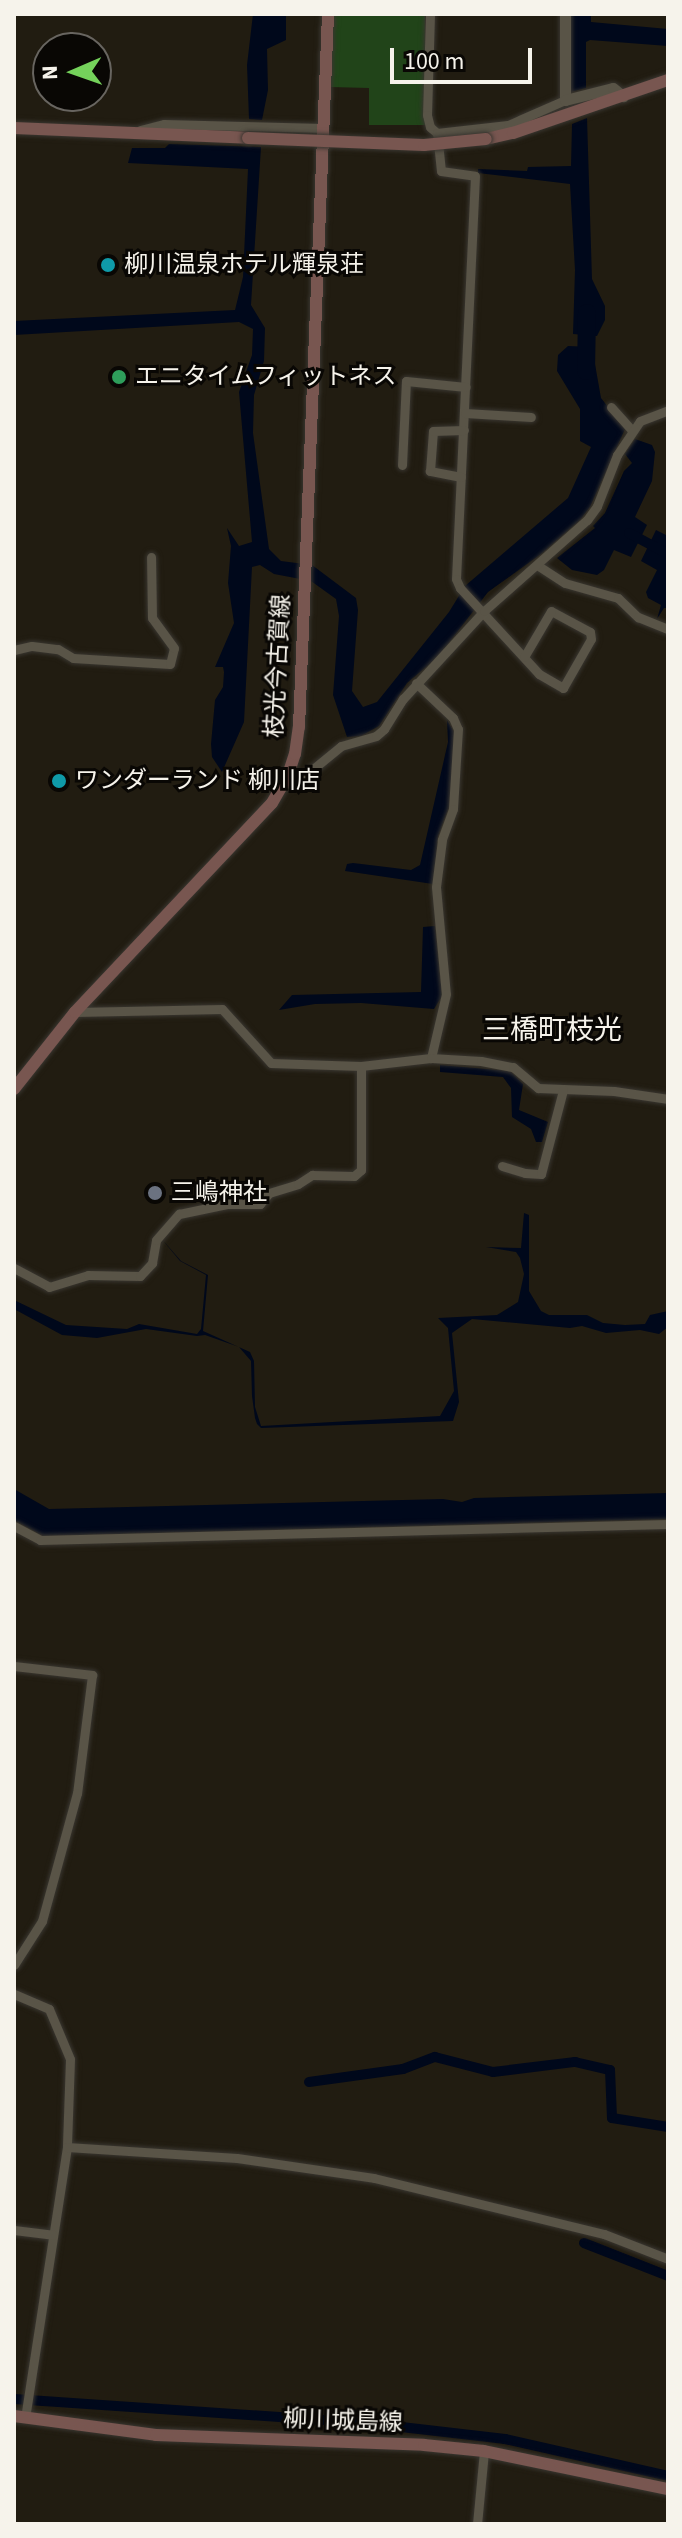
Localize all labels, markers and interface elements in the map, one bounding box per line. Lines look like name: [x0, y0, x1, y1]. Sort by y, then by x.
north arrow: [32, 32, 112, 112]
scale bar: [394, 32, 536, 82]
text: 100 m: [404, 44, 464, 79]
text: N: [34, 65, 66, 81]
place label: 柳川温泉ホテル輝泉荘: [124, 251, 364, 279]
marker: 柳川温泉ホテル輝泉荘: [99, 256, 117, 274]
place label: エニタイムフィットネス: [135, 363, 399, 391]
marker: エニタイムフィットネス: [110, 368, 128, 386]
street label: 枝光今古賀線: [260, 593, 296, 739]
place label: ワンダーランド 柳川店: [75, 767, 320, 795]
marker: ワンダーランド 柳川店: [50, 772, 68, 790]
district label: 三橋町枝光: [482, 1013, 622, 1047]
place label: 三嶋神社: [171, 1179, 267, 1207]
marker: 三嶋神社: [146, 1184, 164, 1202]
street label: 柳川城島線: [283, 2405, 403, 2437]

